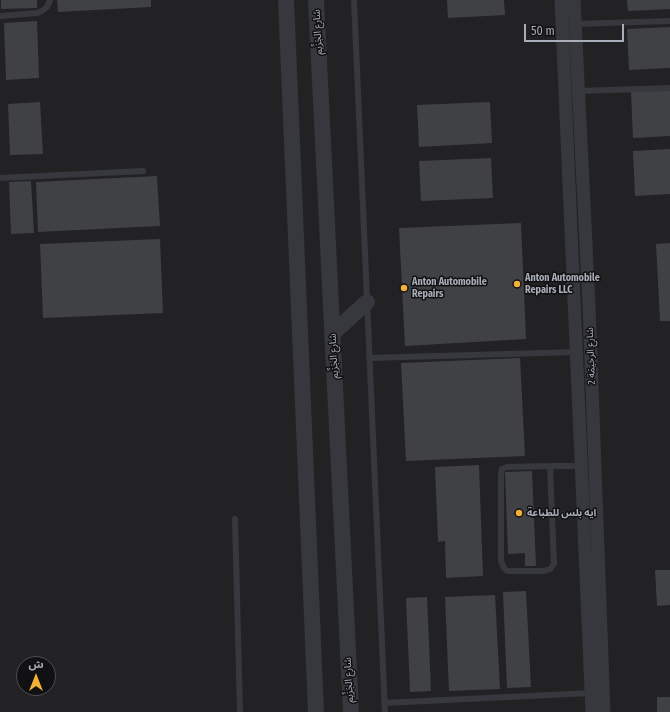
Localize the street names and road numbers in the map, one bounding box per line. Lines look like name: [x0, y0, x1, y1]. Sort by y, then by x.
street label: شارع الجَزِّيم: [311, 9, 325, 55]
street label: شارع الرخيمَة 2: [584, 327, 598, 385]
street label: شارع الجَزِّيم: [327, 333, 341, 379]
street label: شارع الجَزِّيم: [342, 657, 356, 703]

